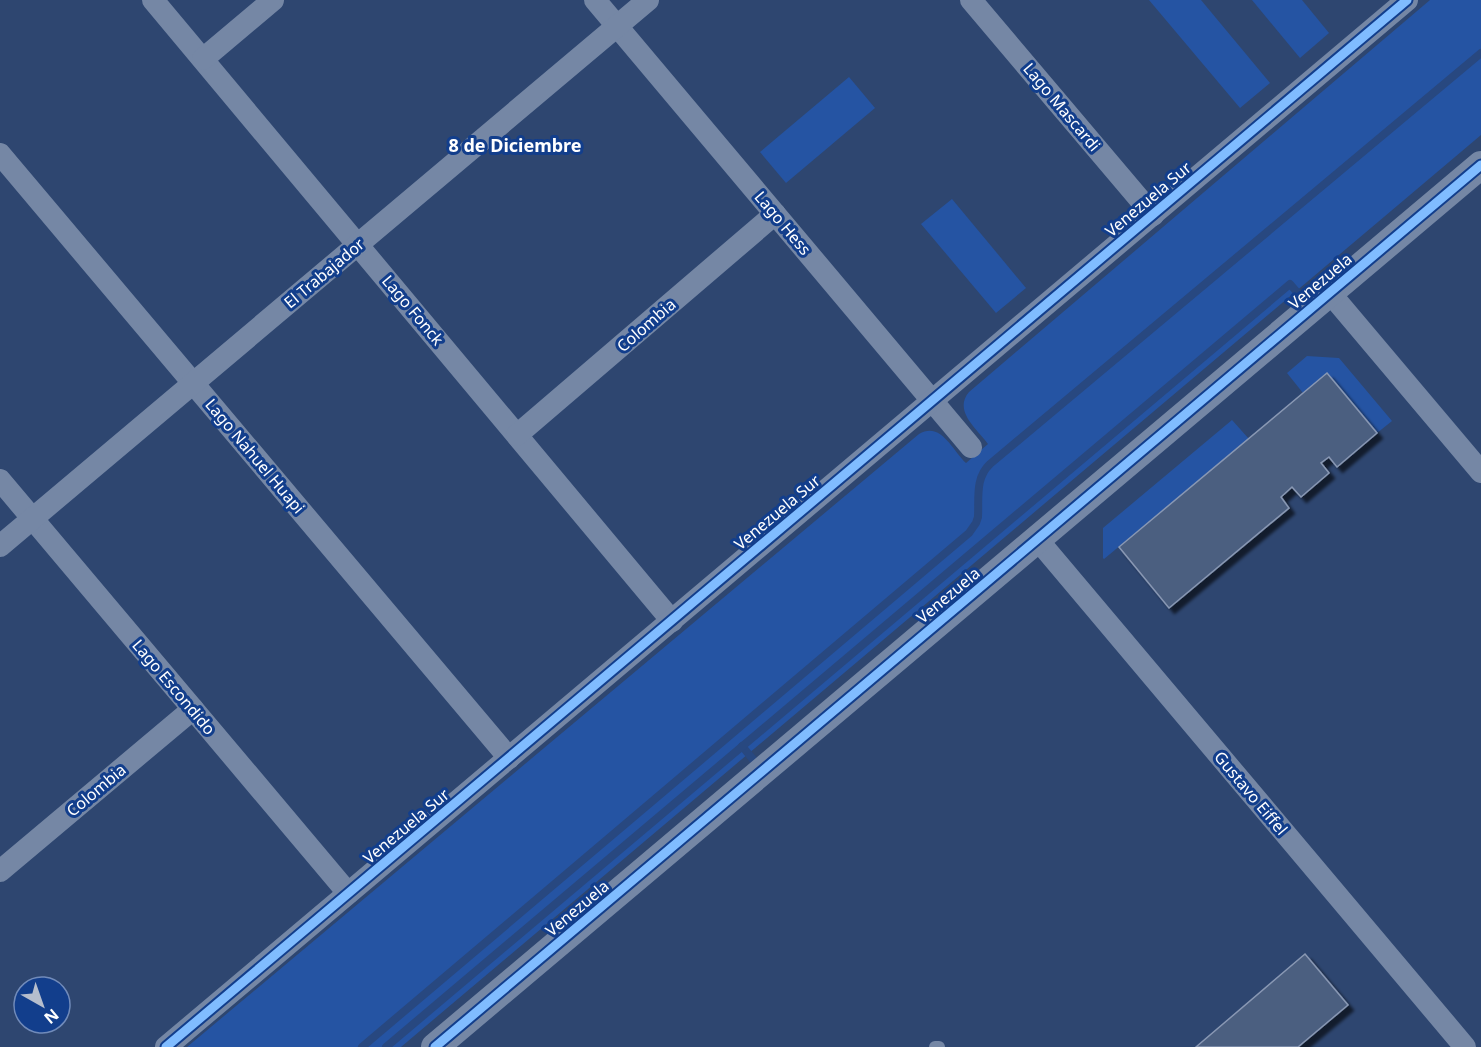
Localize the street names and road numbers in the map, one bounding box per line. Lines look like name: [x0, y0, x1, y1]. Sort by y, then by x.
street label: Lago Mascardi: [1019, 58, 1105, 156]
street label: Venezuela Sur: [1100, 156, 1196, 242]
street label: Lago Hess: [750, 186, 816, 260]
street label: El Trabajador: [279, 233, 369, 313]
street label: Venezuela: [1284, 248, 1356, 314]
street label: Lago Fonck: [377, 270, 449, 350]
street label: Colombia: [612, 293, 680, 357]
street label: Lago Nahuel Huapi: [200, 394, 310, 518]
street label: Venezuela Sur: [729, 469, 825, 555]
street label: Venezuela: [912, 562, 984, 628]
street label: Lago Escondido: [128, 635, 220, 739]
street label: Gustavo Eiffel: [1209, 746, 1293, 840]
street label: Colombia: [62, 759, 130, 821]
street label: Venezuela Sur: [358, 783, 454, 869]
street label: Venezuela: [541, 875, 613, 941]

